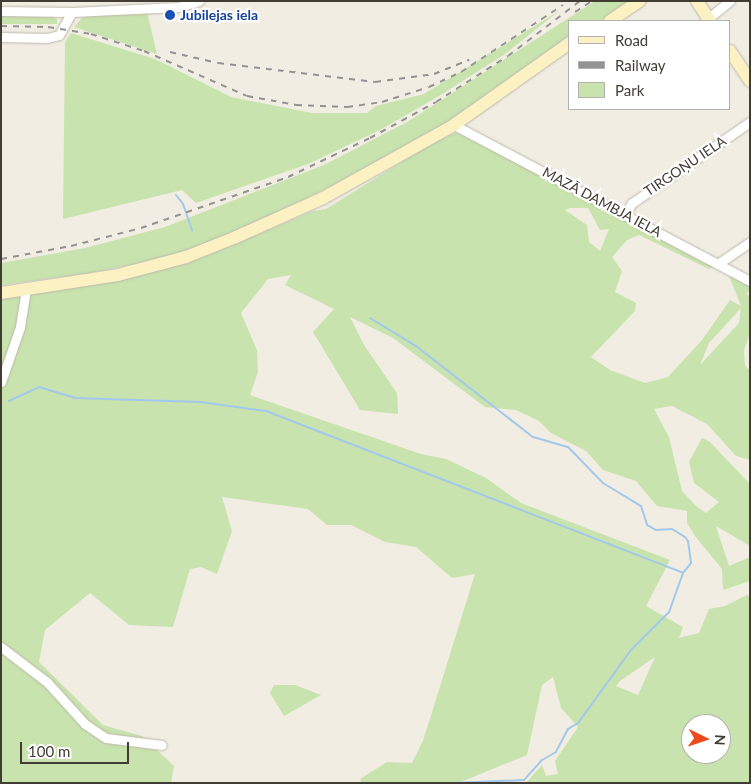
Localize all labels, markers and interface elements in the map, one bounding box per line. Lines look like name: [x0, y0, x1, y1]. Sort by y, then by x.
place label: Jubilejas iela: [180, 7, 258, 23]
marker: Jubilejas iela: [164, 9, 176, 21]
legend: [568, 20, 731, 110]
text: Road: [615, 31, 648, 49]
text: Railway: [615, 56, 666, 74]
text: Park: [615, 81, 644, 99]
street label: TIRGOŅU IELA: [641, 132, 729, 200]
street label: MAZĀ DAMBJA IELA: [539, 163, 665, 241]
north arrow: [681, 714, 731, 764]
scale bar: [22, 732, 131, 764]
text: N: [712, 734, 729, 746]
text: 100 m: [28, 742, 70, 760]

